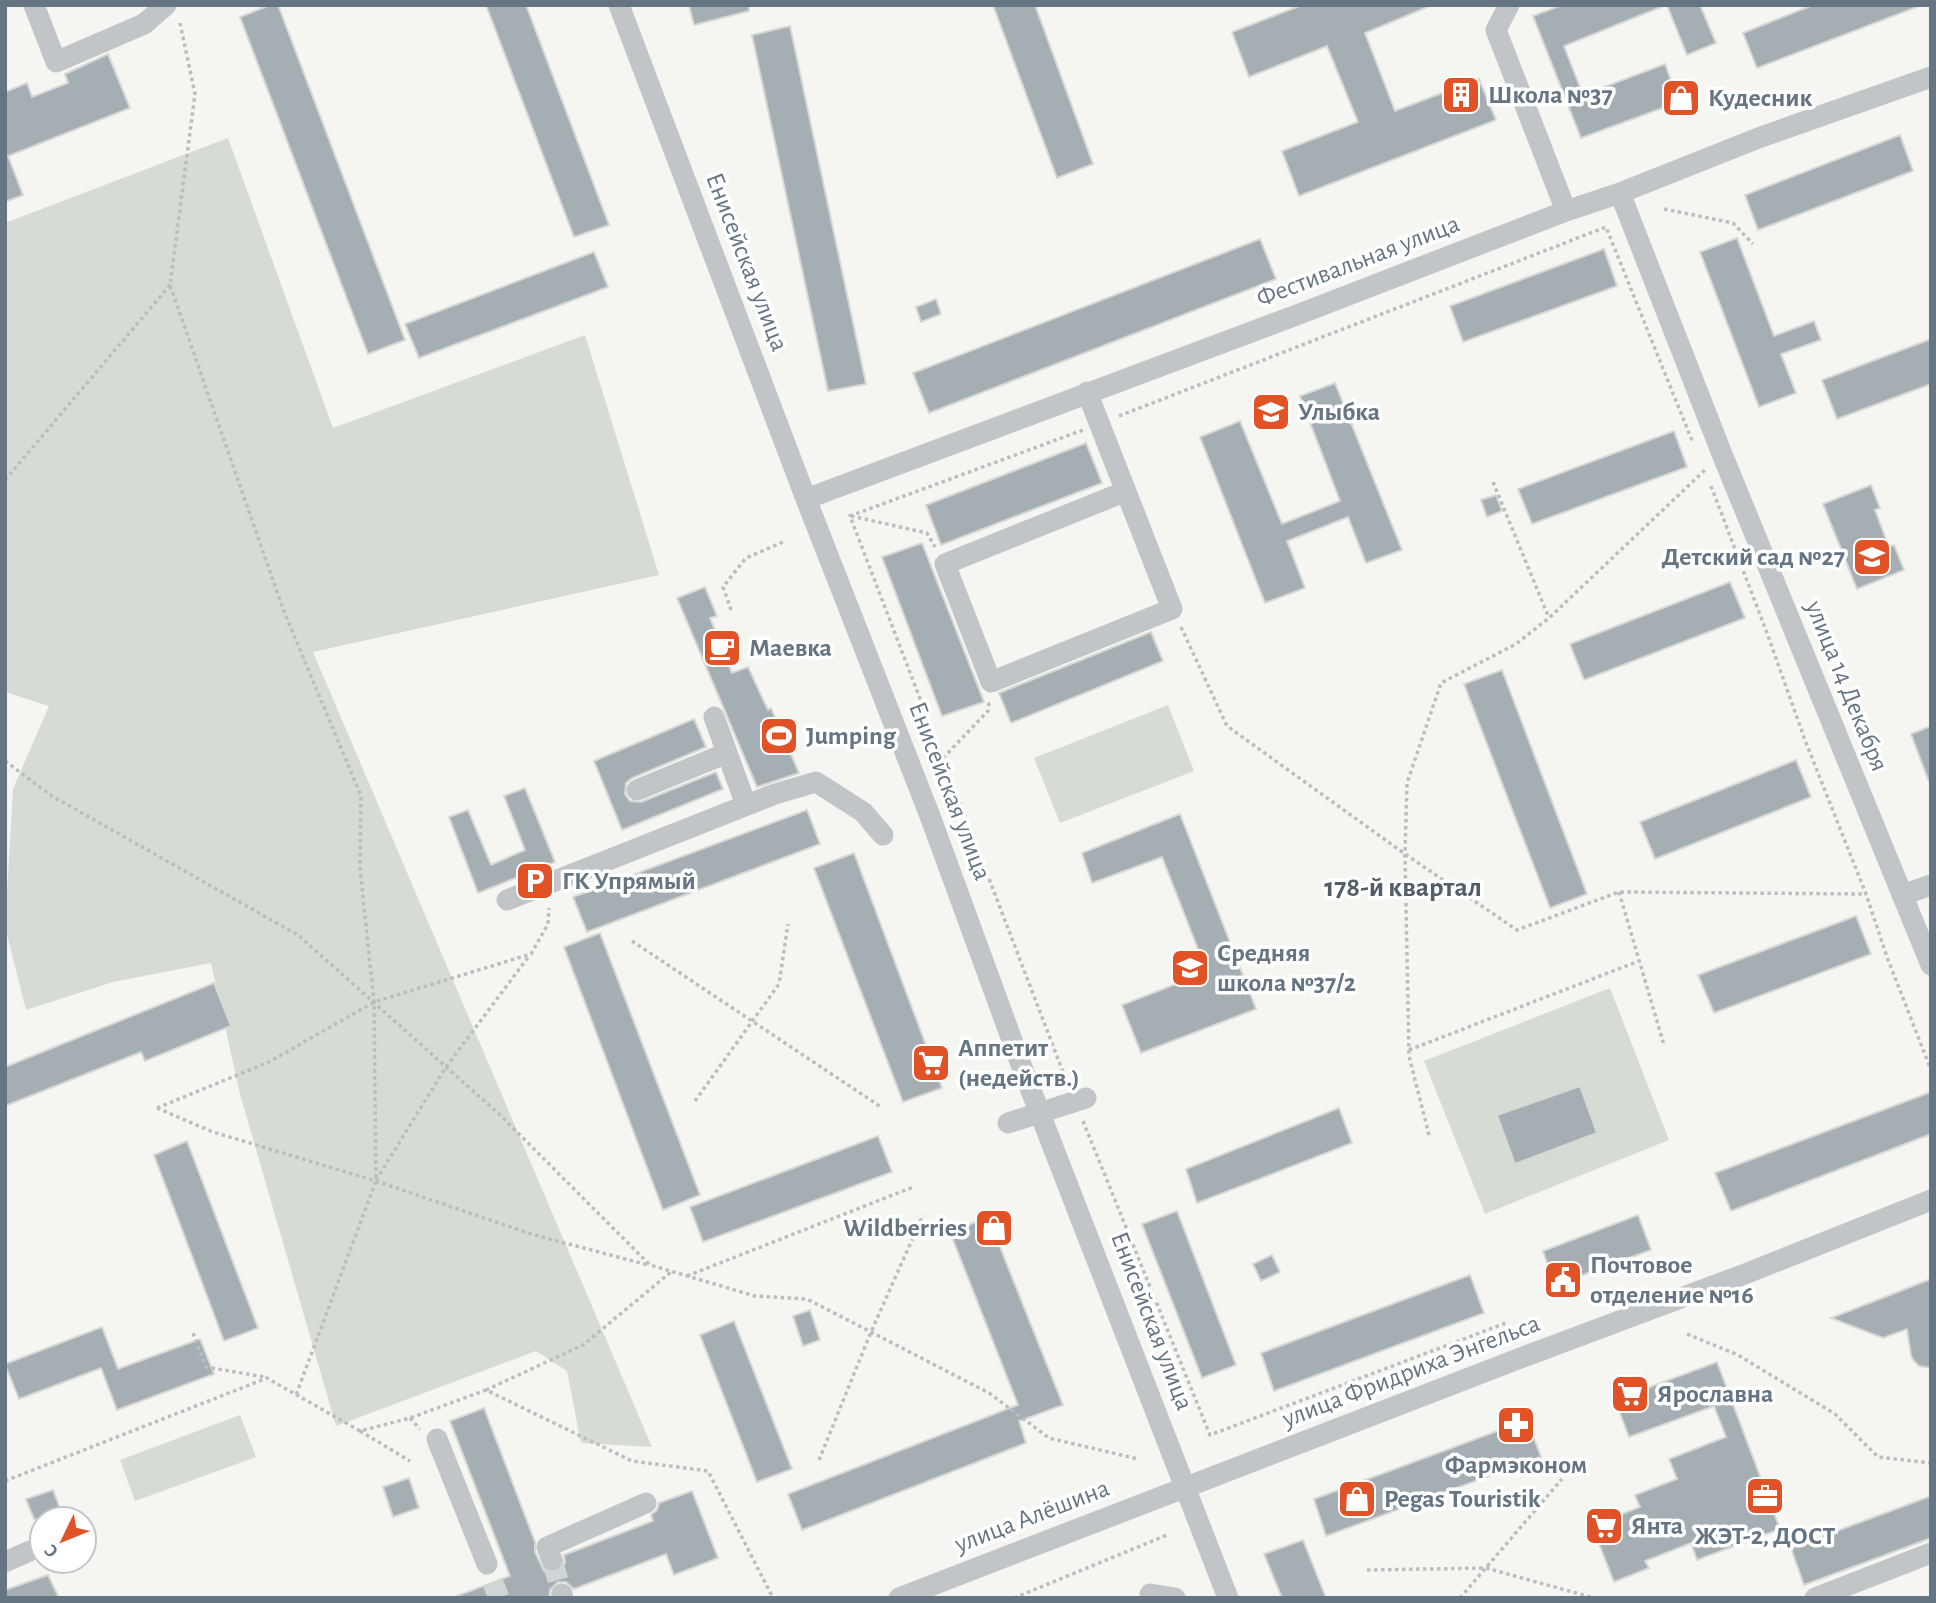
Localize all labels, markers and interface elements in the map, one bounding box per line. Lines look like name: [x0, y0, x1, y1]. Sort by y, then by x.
building icon: Школа №37: [1440, 74, 1482, 116]
shop icon: Кудесник: [1660, 77, 1702, 119]
place label: Школа №37: [1488, 82, 1613, 108]
place label: Кудесник: [1708, 85, 1812, 111]
street label: Енисейская улица: [701, 169, 793, 355]
street label: Фестивальная улица: [1253, 210, 1463, 312]
school or university icon: Улыбка: [1250, 391, 1292, 433]
place label: Улыбка: [1298, 399, 1380, 425]
school or university icon: Детский сад №27: [1851, 536, 1893, 578]
place label: Детский сад №27: [1661, 544, 1845, 570]
street label: улица 14 Декабря: [1801, 596, 1893, 775]
cafe icon: Маевка: [701, 627, 743, 669]
place label: Маевка: [749, 635, 832, 661]
street label: Енисейская улица: [904, 698, 996, 884]
sports icon: Jumping: [758, 715, 800, 757]
place label: Jumping: [806, 723, 897, 749]
parking icon: ГК Упрямый: [514, 860, 556, 902]
place label: ГК Упрямый: [562, 868, 696, 894]
district label: 178-й квартал: [1324, 874, 1482, 902]
place label: Средняя школа №37/2: [1217, 940, 1356, 996]
school or university icon: Средняя школа №37/2: [1169, 947, 1211, 989]
place label: Аппетит (недейств.): [958, 1035, 1080, 1091]
supermarket icon: Аппетит (недейств.): [910, 1042, 952, 1084]
shop icon: Wildberries: [973, 1207, 1015, 1249]
place label: Wildberries: [843, 1215, 967, 1241]
street label: Енисейская улица: [1106, 1228, 1198, 1414]
place label: Почтовое отделение №16: [1590, 1252, 1754, 1308]
public building icon: Почтовое отделение №16: [1542, 1259, 1584, 1301]
street label: улица Фридриха Энгельса: [1278, 1310, 1543, 1433]
supermarket icon: Ярославна: [1609, 1373, 1651, 1415]
place label: Ярославна: [1657, 1381, 1773, 1407]
pharmacy icon: Фармэконом: [1495, 1404, 1537, 1446]
place label: Фармэконом: [1445, 1452, 1587, 1478]
street label: улица Алёшина: [950, 1475, 1113, 1558]
office icon: ЖЭТ-2, ДОСТ: [1744, 1475, 1786, 1517]
shop icon: Pegas Touristik: [1336, 1478, 1378, 1520]
place label: Pegas Touristik: [1384, 1486, 1541, 1512]
north arrow: [28, 1505, 98, 1575]
supermarket icon: Янта: [1583, 1505, 1625, 1547]
place label: Янта: [1631, 1513, 1683, 1539]
place label: ЖЭТ-2, ДОСТ: [1695, 1523, 1835, 1549]
text: С: [41, 1540, 62, 1561]

